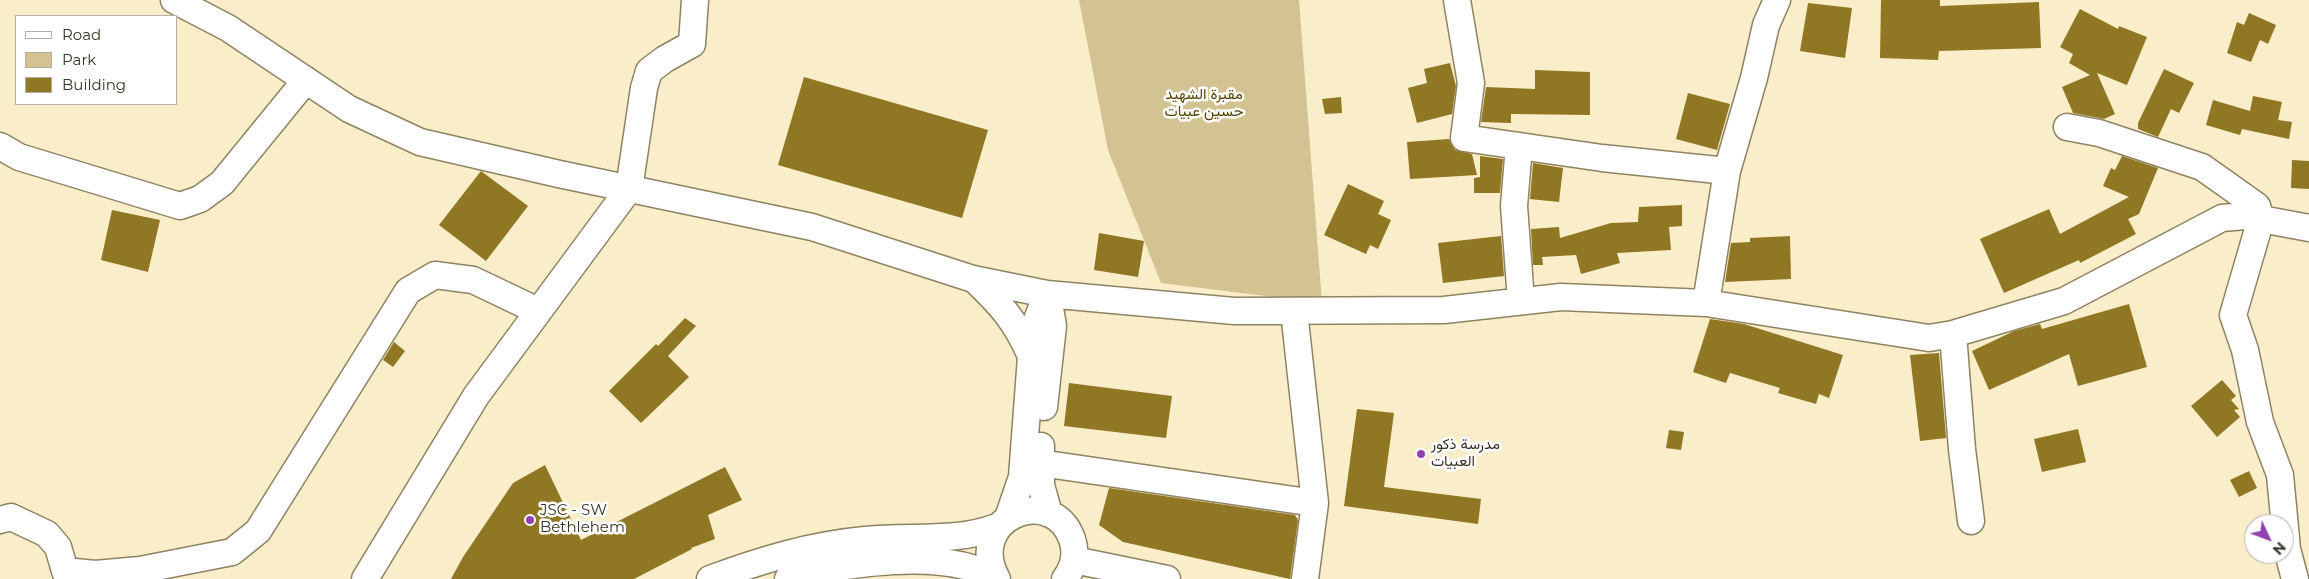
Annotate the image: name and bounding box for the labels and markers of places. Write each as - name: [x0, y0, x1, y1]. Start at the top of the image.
- place label: مدرسة ذكور العبيات: [1431, 436, 1500, 471]
- marker: مدرسة ذكور العبيات: [1415, 448, 1427, 460]
- place label: JSC - SW Bethlehem: [540, 502, 625, 537]
- marker: JSC - SW Bethlehem: [524, 514, 536, 526]

